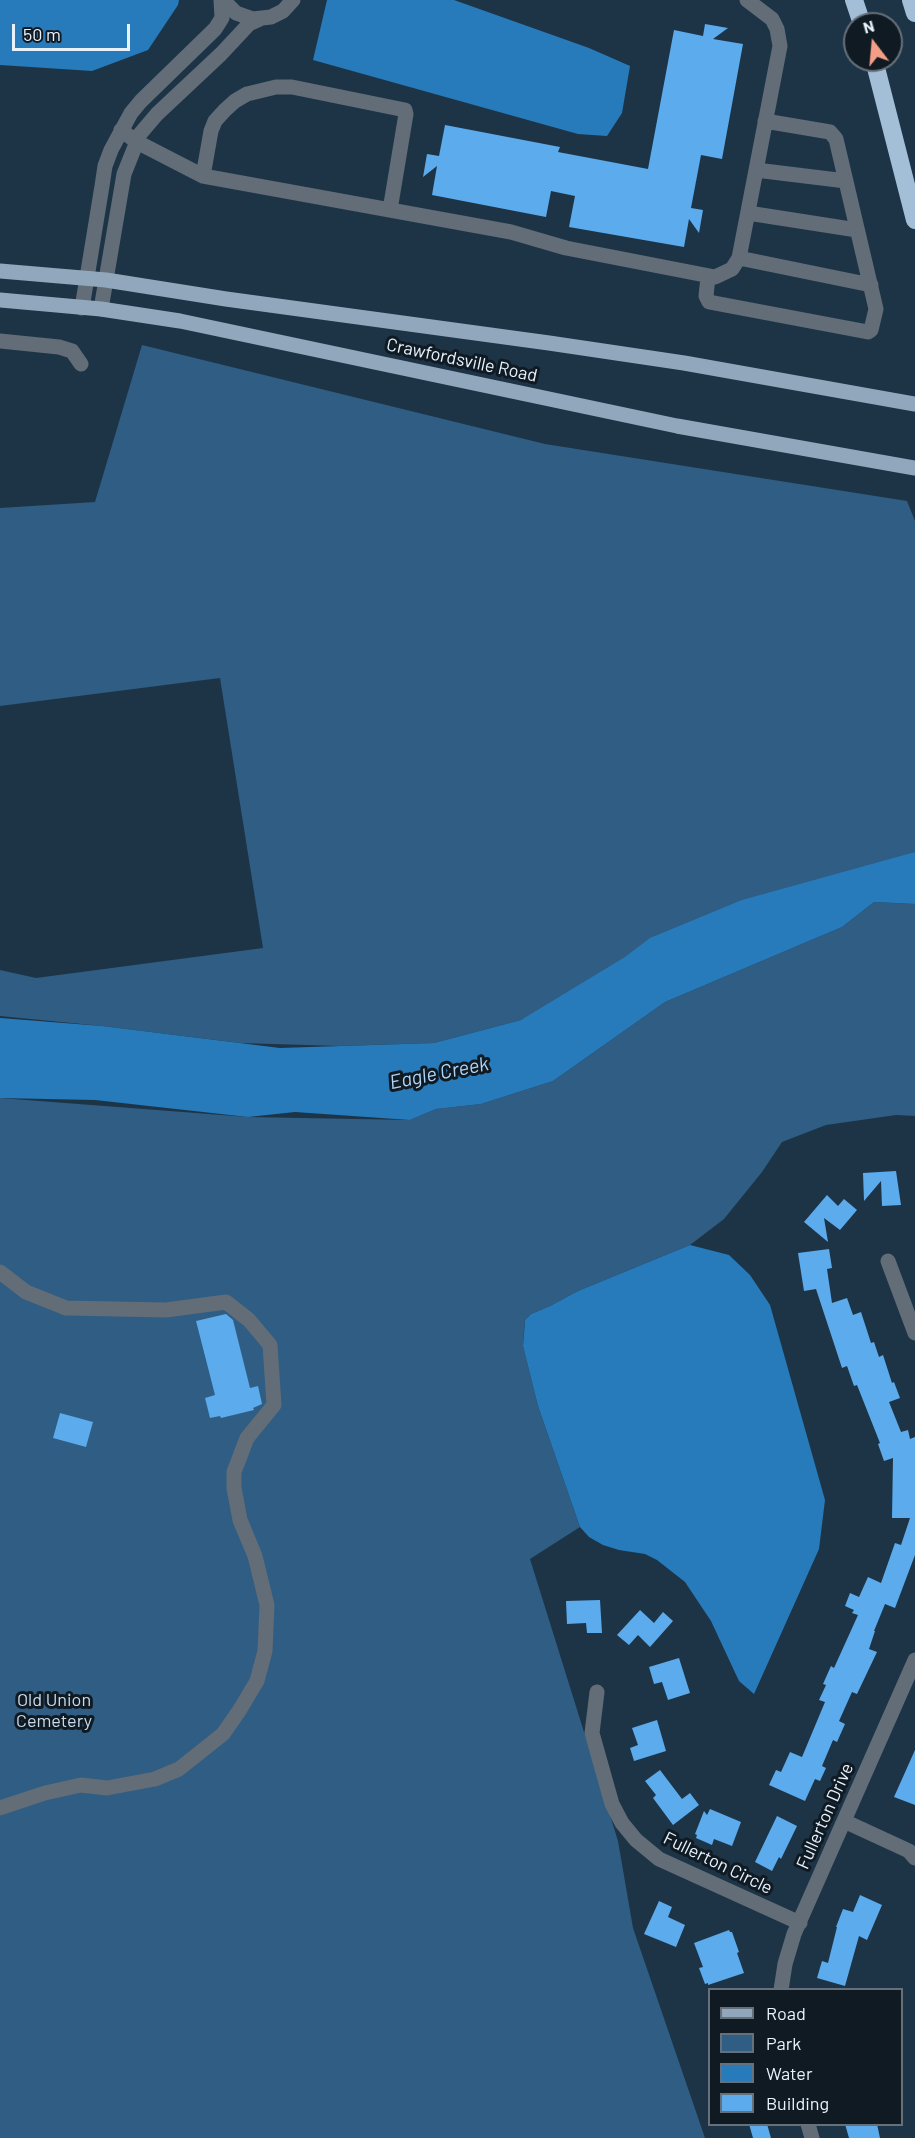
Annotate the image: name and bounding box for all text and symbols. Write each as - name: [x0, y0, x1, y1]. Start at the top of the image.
- scale bar: [15, 12, 134, 50]
- north arrow: [843, 12, 903, 72]
- text: N: [861, 16, 876, 37]
- text: 50 m: [23, 23, 61, 45]
- street label: Crawfordsville Road: [385, 333, 539, 387]
- water label: Eagle Creek: [387, 1052, 491, 1094]
- park label: Old Union Cemetery: [16, 1689, 92, 1732]
- street label: Fullerton Drive: [792, 1760, 858, 1872]
- street label: Fullerton Circle: [660, 1827, 776, 1899]
- legend: [708, 1988, 903, 2126]
- text: Road: [766, 2002, 806, 2024]
- text: Park: [766, 2032, 801, 2054]
- text: Water: [766, 2062, 813, 2084]
- text: Building: [766, 2092, 829, 2114]

